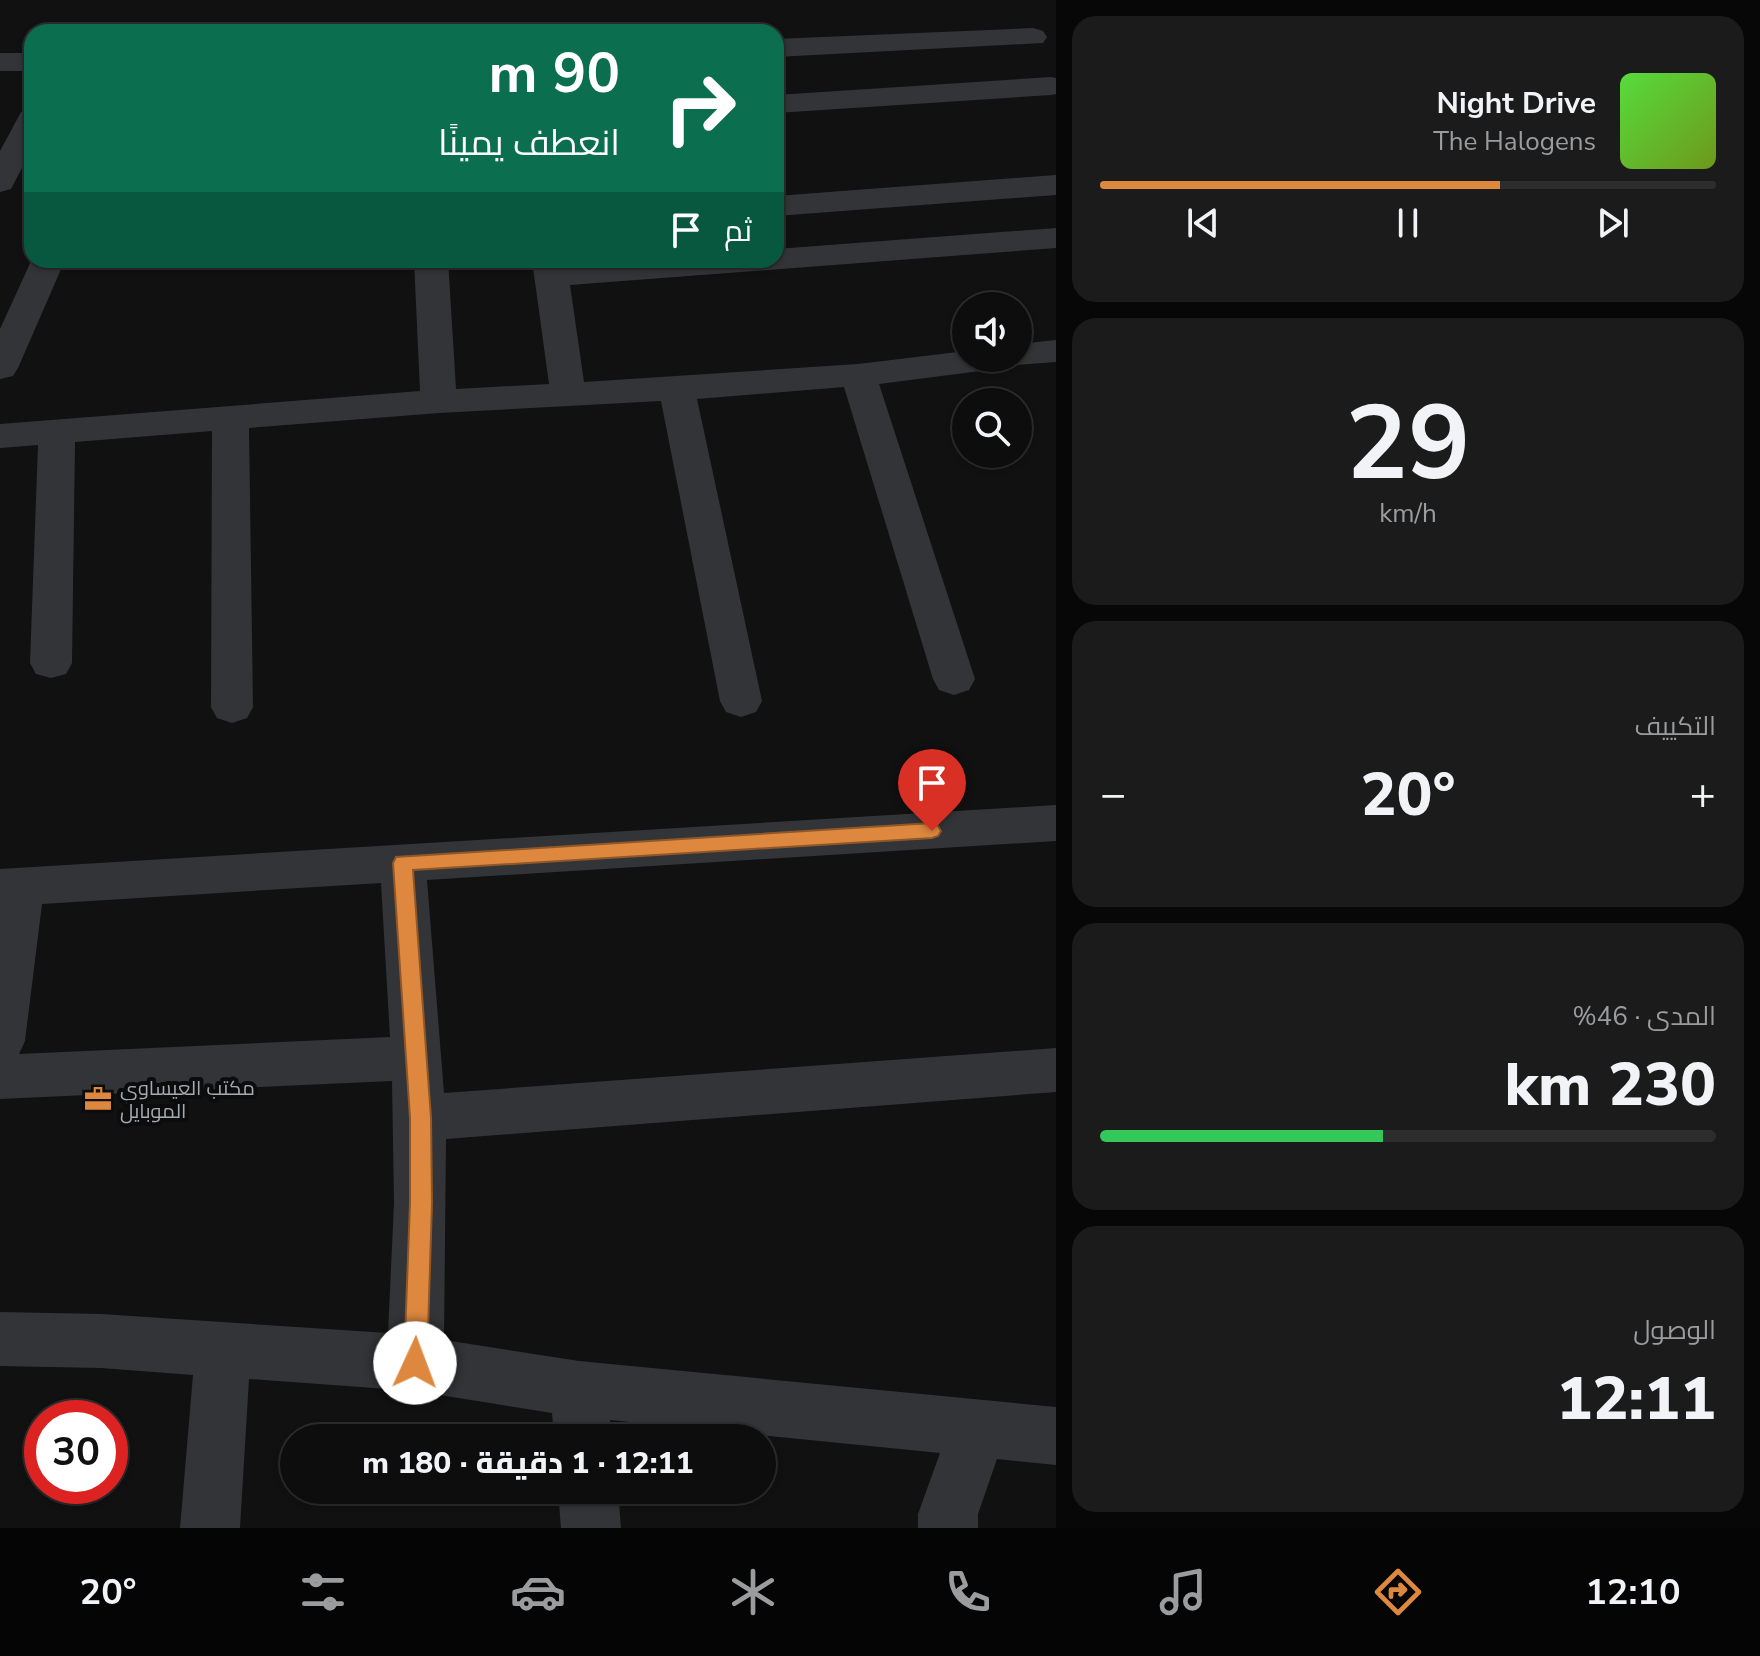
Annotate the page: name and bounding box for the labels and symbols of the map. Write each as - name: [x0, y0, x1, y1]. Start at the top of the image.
- pin: [898, 749, 966, 831]
- place label: مكتب العيساوي الموبايل: [120, 1075, 255, 1125]
- office icon: مكتب العيساوي الموبايل: [83, 1084, 113, 1114]
- position arrow: [373, 1321, 457, 1405]
- speed limit sign: 30: [24, 1400, 128, 1504]

